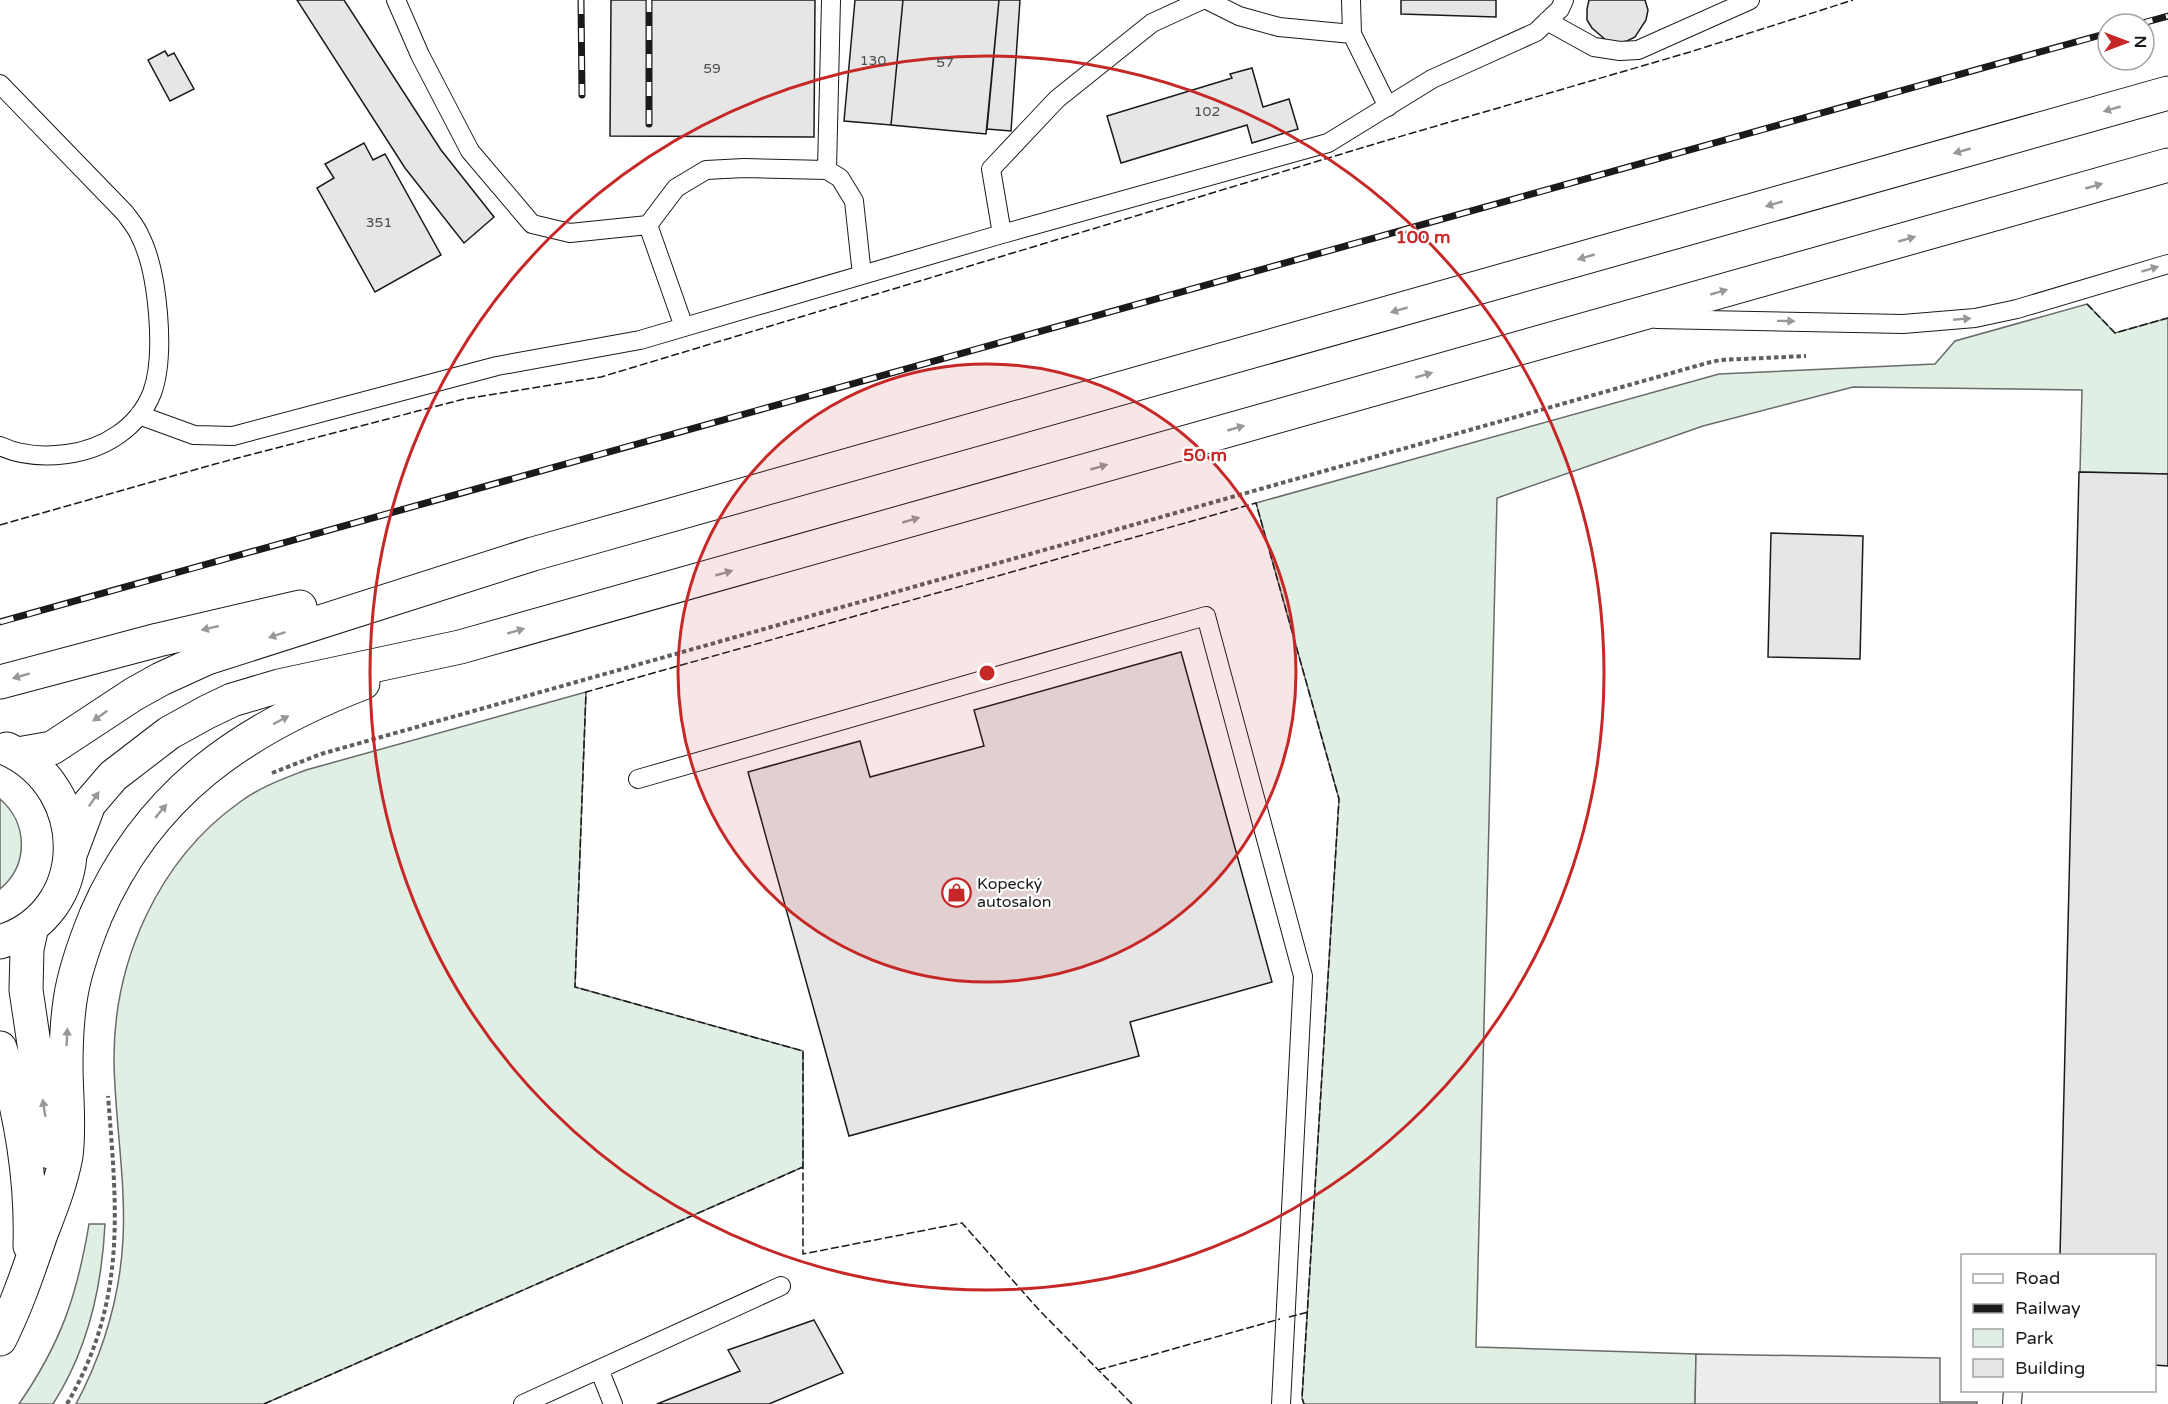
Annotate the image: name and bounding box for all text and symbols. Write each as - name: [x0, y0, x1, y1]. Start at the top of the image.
- north arrow: [2096, 12, 2156, 72]
- text: N: [2130, 36, 2150, 48]
- house number: 130: [860, 52, 886, 69]
- house number: 57: [936, 54, 954, 71]
- house number: 59: [703, 60, 721, 77]
- house number: 102: [1194, 103, 1220, 120]
- one-way arrow: [2103, 104, 2121, 114]
- one-way arrow: [1952, 147, 1970, 156]
- one-way arrow: [2086, 181, 2104, 190]
- one-way arrow: [1765, 200, 1783, 209]
- house number: 351: [366, 214, 392, 231]
- text: 100 m: [1395, 226, 1451, 248]
- one-way arrow: [1898, 234, 1916, 243]
- one-way arrow: [1577, 253, 1595, 262]
- one-way arrow: [2141, 264, 2159, 273]
- one-way arrow: [1710, 287, 1728, 296]
- one-way arrow: [1389, 306, 1407, 315]
- one-way arrow: [1952, 314, 1971, 324]
- one-way arrow: [1776, 316, 1795, 326]
- one-way arrow: [1415, 370, 1433, 379]
- one-way arrow: [1227, 423, 1245, 432]
- text: 50 m: [1183, 444, 1227, 466]
- one-way arrow: [1090, 461, 1108, 471]
- one-way arrow: [902, 515, 920, 524]
- one-way arrow: [715, 568, 733, 577]
- one-way arrow: [200, 624, 219, 633]
- one-way arrow: [507, 626, 525, 636]
- one-way arrow: [268, 631, 286, 640]
- centre of rings: [977, 663, 997, 683]
- one-way arrow: [12, 672, 30, 681]
- one-way arrow: [93, 710, 109, 722]
- one-way arrow: [273, 715, 290, 725]
- one-way arrow: [88, 791, 99, 807]
- one-way arrow: [154, 804, 167, 819]
- place label: Kopecký autosalon: [977, 874, 1052, 912]
- shop icon: Kopecký autosalon: [940, 877, 972, 909]
- one-way arrow: [62, 1027, 71, 1046]
- one-way arrow: [40, 1098, 49, 1117]
- legend: [1961, 1254, 2156, 1392]
- text: Road: [2015, 1267, 2060, 1289]
- text: Railway: [2015, 1297, 2081, 1319]
- text: Park: [2015, 1327, 2054, 1349]
- text: Building: [2015, 1357, 2085, 1379]

